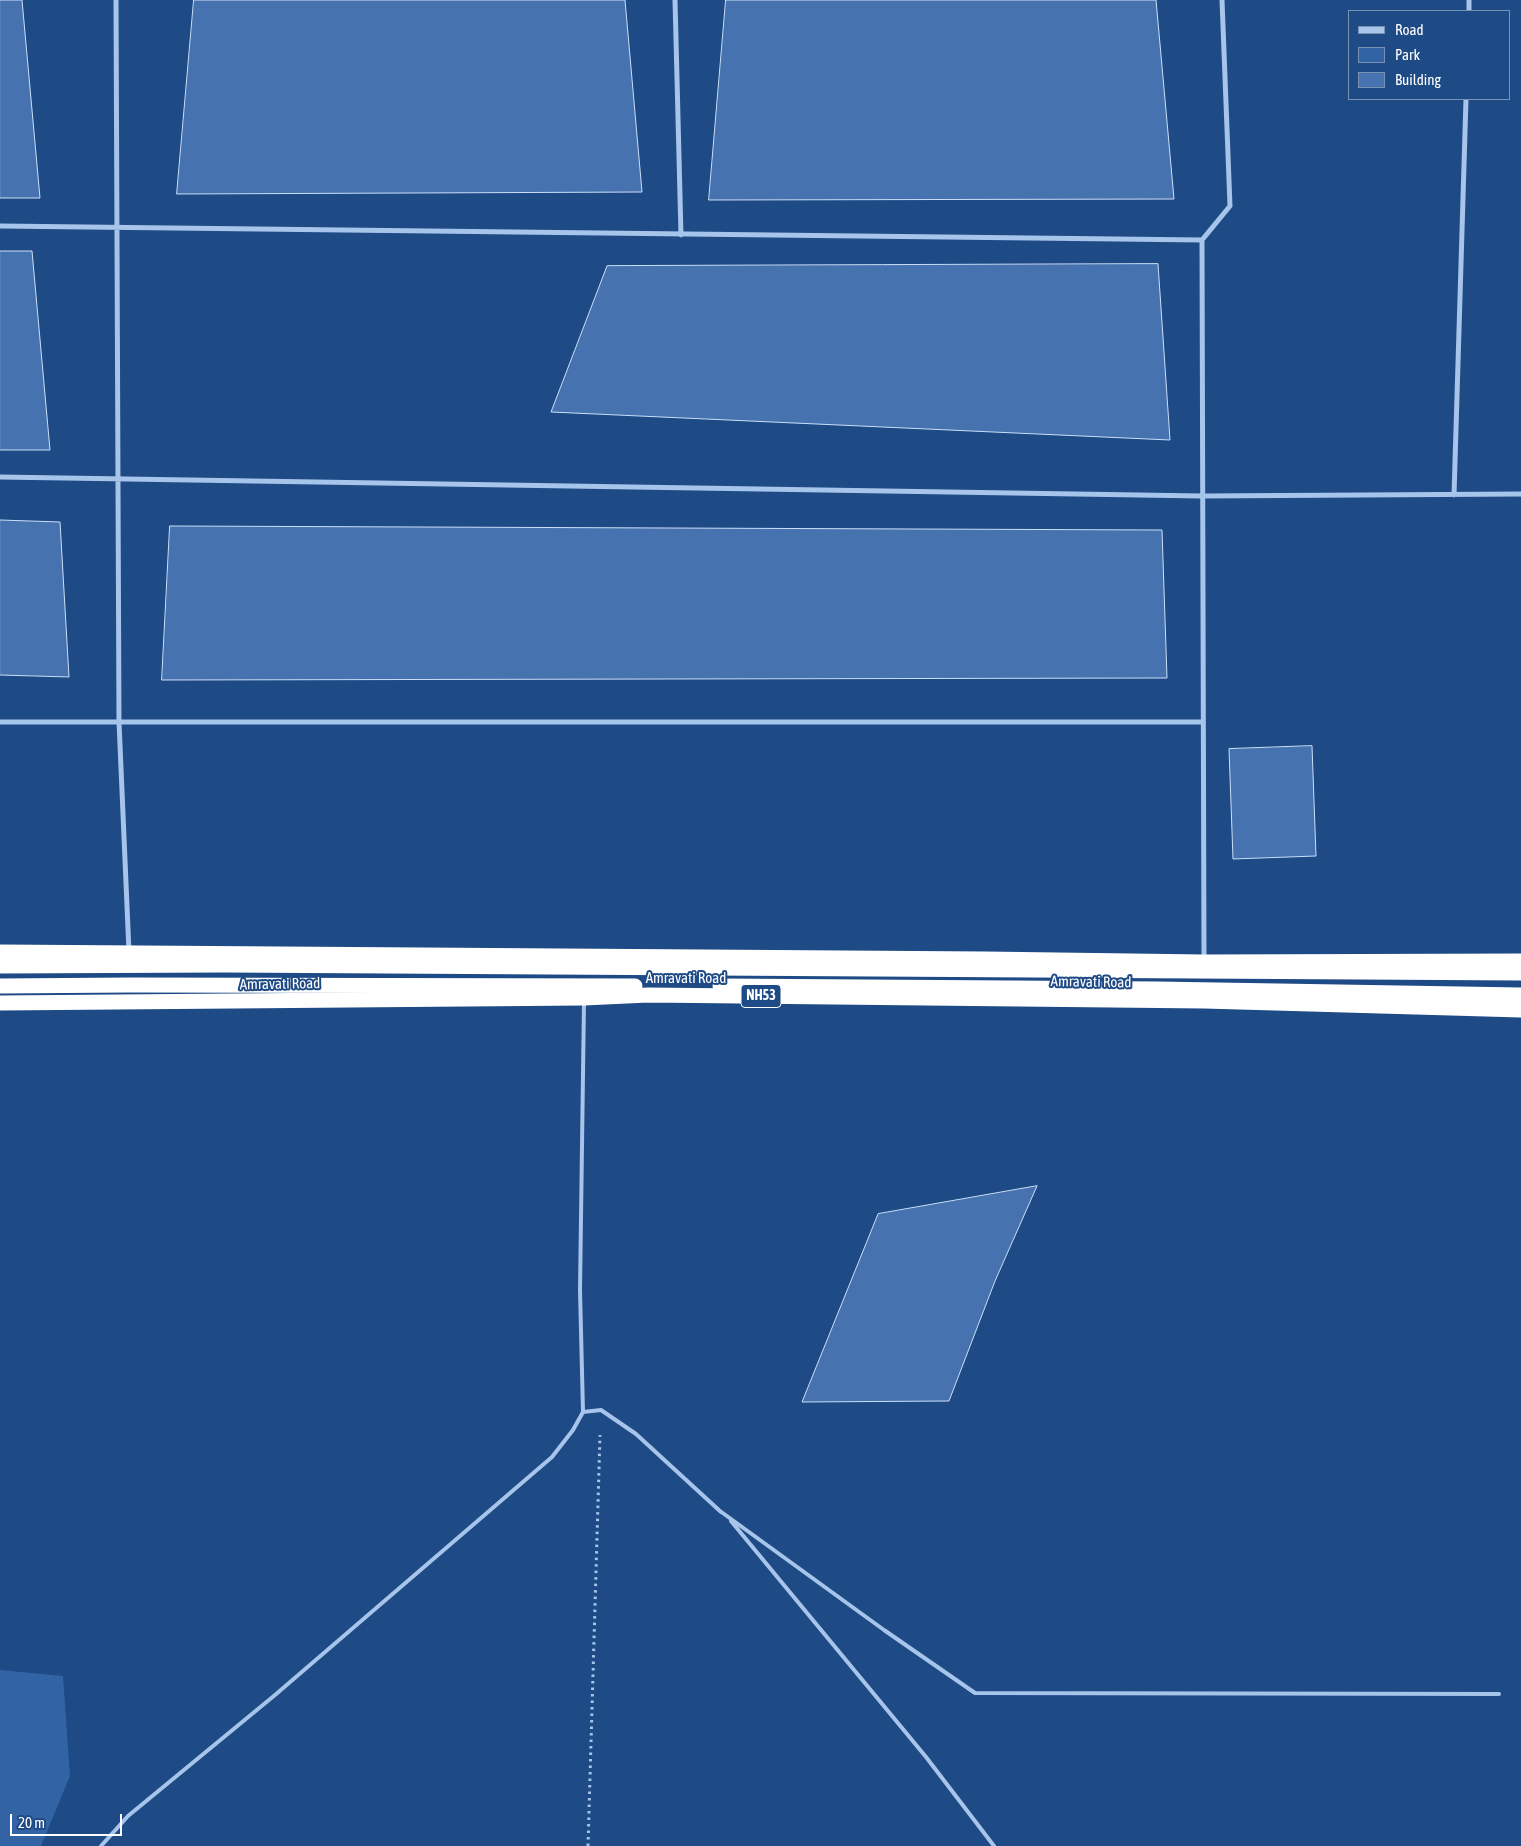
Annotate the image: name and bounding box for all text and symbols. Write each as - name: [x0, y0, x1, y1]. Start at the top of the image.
- legend: [1348, 10, 1511, 100]
- text: Road: [1395, 21, 1424, 38]
- text: Park: [1395, 46, 1420, 63]
- text: Building: [1395, 71, 1441, 88]
- street label: Amravati Road: [646, 969, 726, 987]
- street label: Amravati Road: [1050, 972, 1132, 992]
- street label: Amravati Road: [239, 974, 321, 994]
- road number: NH53: [741, 984, 781, 1008]
- scale bar: [12, 1804, 125, 1836]
- text: 20 m: [18, 1814, 45, 1831]

